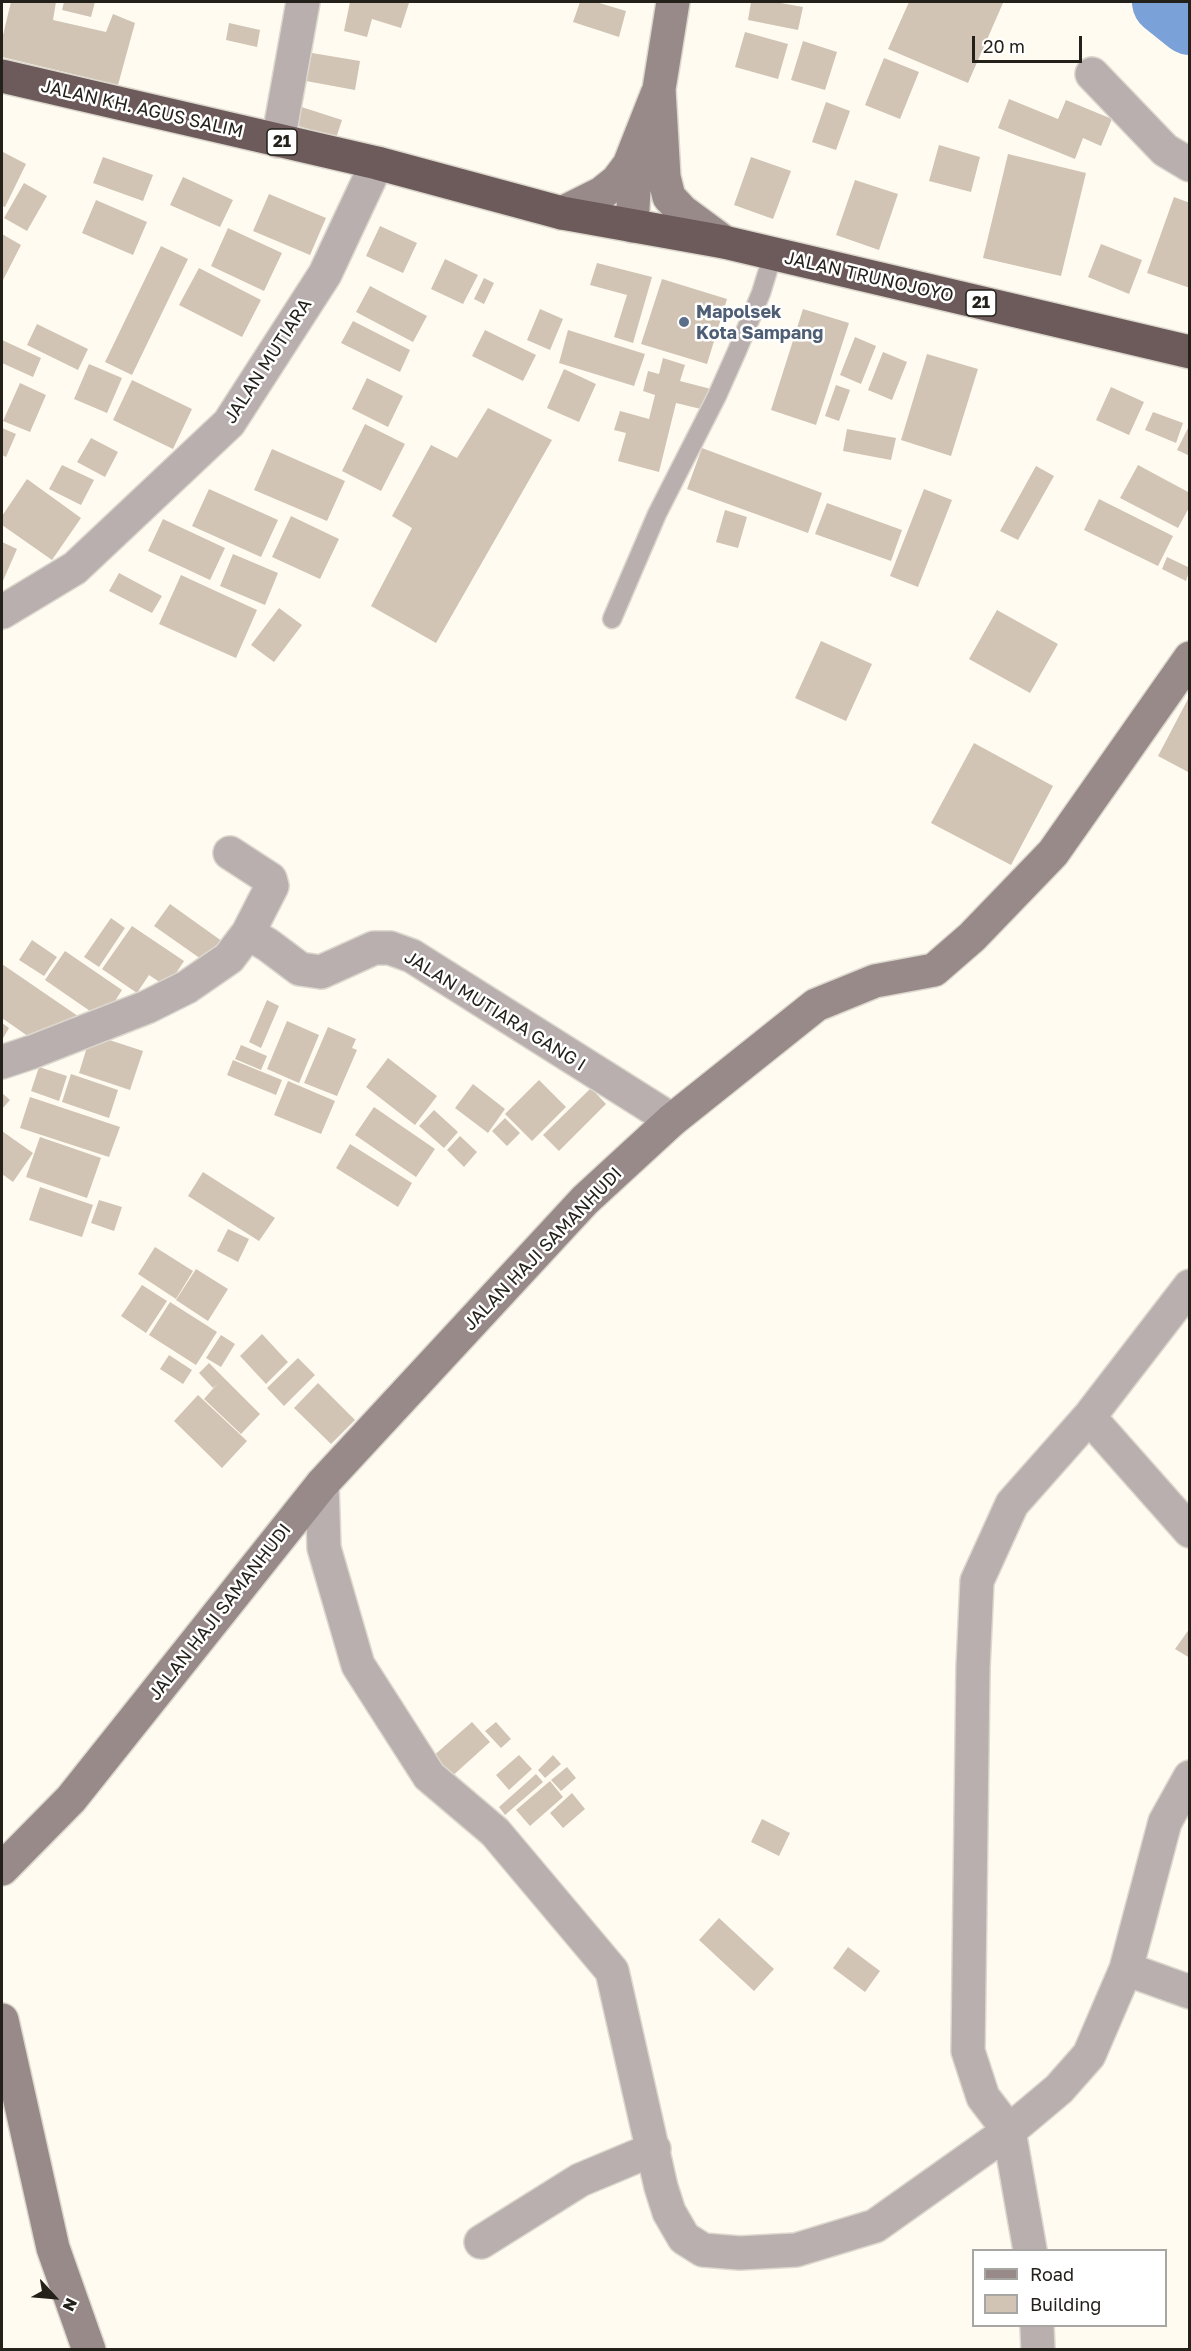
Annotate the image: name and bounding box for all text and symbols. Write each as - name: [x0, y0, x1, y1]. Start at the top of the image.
- scale bar: [975, 24, 1084, 62]
- text: 20 m: [983, 35, 1025, 57]
- street label: JALAN KH. AGUS SALIM: [39, 75, 245, 143]
- road number: 21: [267, 129, 297, 155]
- street label: JALAN TRUNOJOYO: [782, 247, 956, 307]
- road number: 21: [966, 290, 996, 316]
- street label: JALAN MUTIARA: [220, 295, 316, 427]
- place label: Mapolsek Kota Sampang: [696, 301, 823, 344]
- marker: Mapolsek Kota Sampang: [677, 315, 691, 329]
- street label: JALAN MUTIARA GANG I: [400, 946, 590, 1076]
- street label: JALAN HAJI SAMANHUDI: [459, 1163, 627, 1335]
- street label: JALAN HAJI SAMANHUDI: [144, 1519, 296, 1705]
- legend: [972, 2249, 1167, 2327]
- text: Road: [1030, 2263, 1074, 2285]
- north arrow: [24, 2267, 84, 2327]
- text: Building: [1030, 2293, 1101, 2315]
- text: N: [59, 2295, 82, 2315]

